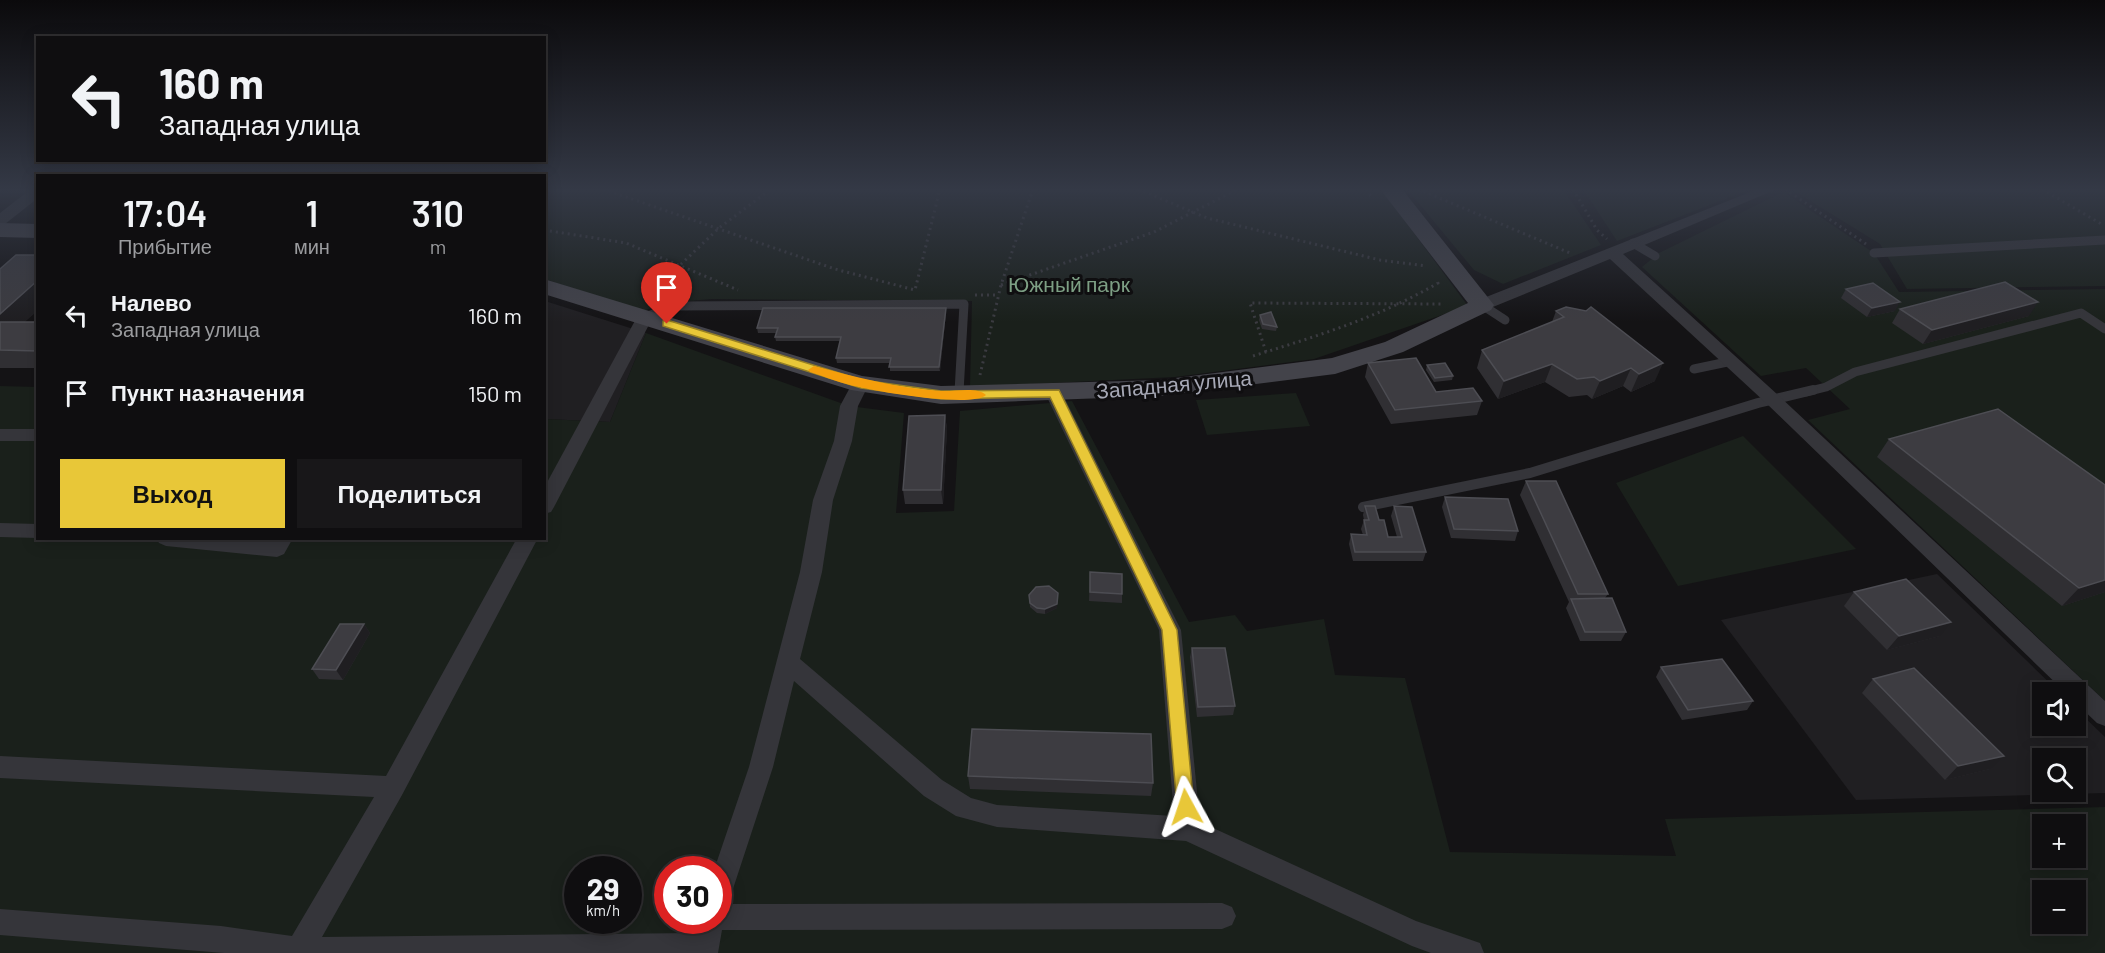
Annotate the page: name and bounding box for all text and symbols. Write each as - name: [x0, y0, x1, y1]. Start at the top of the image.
- text: 160 m: [159, 57, 264, 107]
- icon: left: [60, 60, 138, 138]
- text: Западная улица: [159, 108, 360, 140]
- text: 17:04: [123, 191, 207, 234]
- text: 1: [306, 191, 318, 234]
- text: 310: [412, 191, 464, 234]
- text: Прибытие: [118, 234, 212, 258]
- text: мин: [294, 234, 330, 258]
- text: m: [430, 234, 446, 258]
- pin: [641, 262, 692, 324]
- icon: arrive: [650, 271, 683, 304]
- park label: Южный парк: [1008, 271, 1131, 296]
- text: Налево: [111, 289, 192, 315]
- icon: left: [60, 299, 93, 332]
- text: 160 m: [468, 302, 522, 328]
- text: Западная улица: [111, 317, 260, 341]
- street label: Западная улица: [1095, 364, 1253, 403]
- icon: arrive: [60, 377, 93, 410]
- text: Пункт назначения: [111, 379, 305, 405]
- text: 150 m: [468, 380, 522, 406]
- button: Выход: [60, 459, 285, 528]
- button: Поделиться: [297, 459, 522, 528]
- map controls: [2032, 682, 2086, 934]
- button: sound: [2032, 682, 2086, 736]
- button: search: [2032, 748, 2086, 802]
- position arrow: [1154, 775, 1218, 839]
- button: +: [2032, 814, 2086, 868]
- speed limit sign: 30: [654, 856, 732, 934]
- text: 29: [587, 870, 619, 906]
- button: −: [2032, 880, 2086, 934]
- text: km/h: [586, 901, 620, 919]

